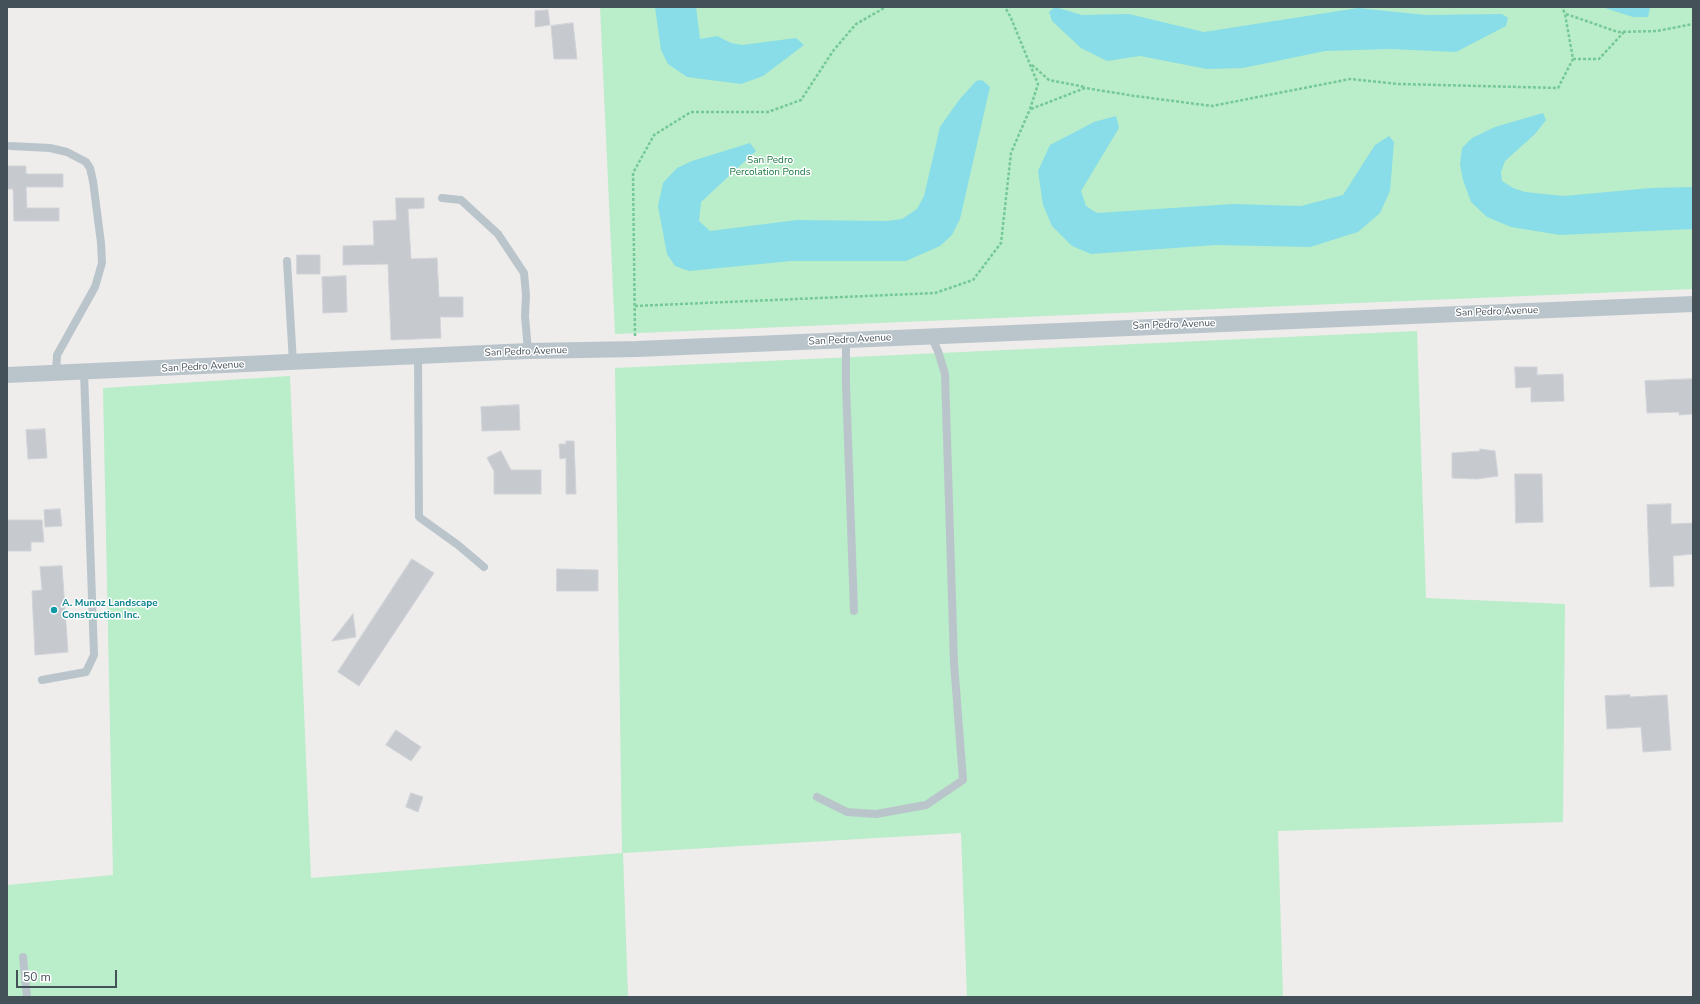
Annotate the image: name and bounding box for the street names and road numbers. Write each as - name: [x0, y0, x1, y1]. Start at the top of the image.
- street label: San Pedro Avenue: [1455, 305, 1539, 319]
- street label: San Pedro Avenue: [1132, 318, 1216, 332]
- street label: San Pedro Avenue: [808, 332, 892, 348]
- street label: San Pedro Avenue: [484, 345, 568, 359]
- street label: San Pedro Avenue: [161, 359, 245, 375]

